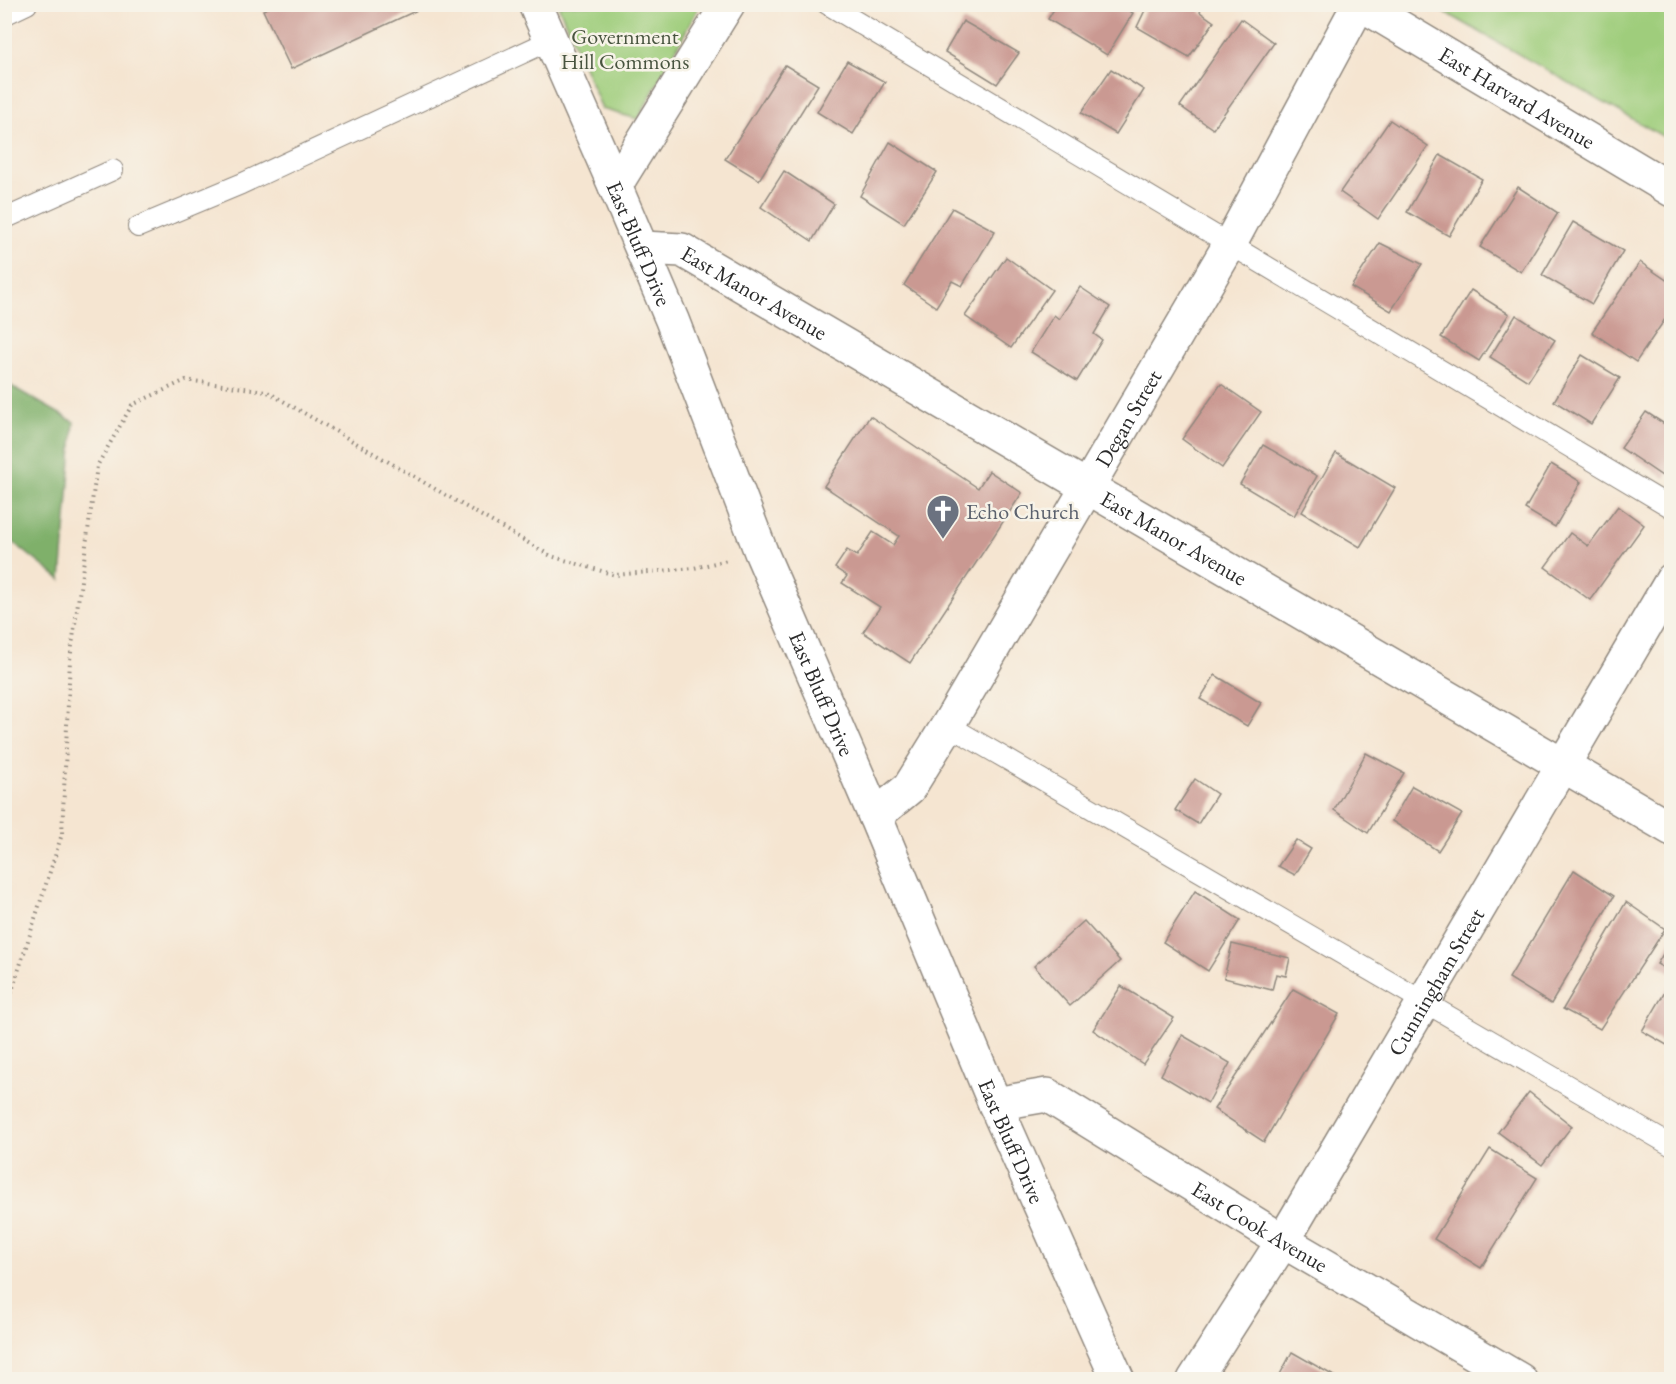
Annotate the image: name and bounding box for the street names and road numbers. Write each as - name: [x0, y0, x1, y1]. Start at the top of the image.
- street label: East Harvard Avenue: [1434, 39, 1601, 156]
- street label: East Bluff Drive: [600, 176, 679, 310]
- street label: East Manor Avenue: [676, 238, 833, 347]
- street label: Degan Street: [1088, 364, 1168, 472]
- street label: East Manor Avenue: [1096, 484, 1253, 592]
- street label: East Bluff Drive: [782, 627, 862, 761]
- street label: Cunningham Street: [1381, 902, 1491, 1061]
- street label: East Bluff Drive: [972, 1074, 1052, 1208]
- street label: East Cook Avenue: [1187, 1174, 1334, 1279]

